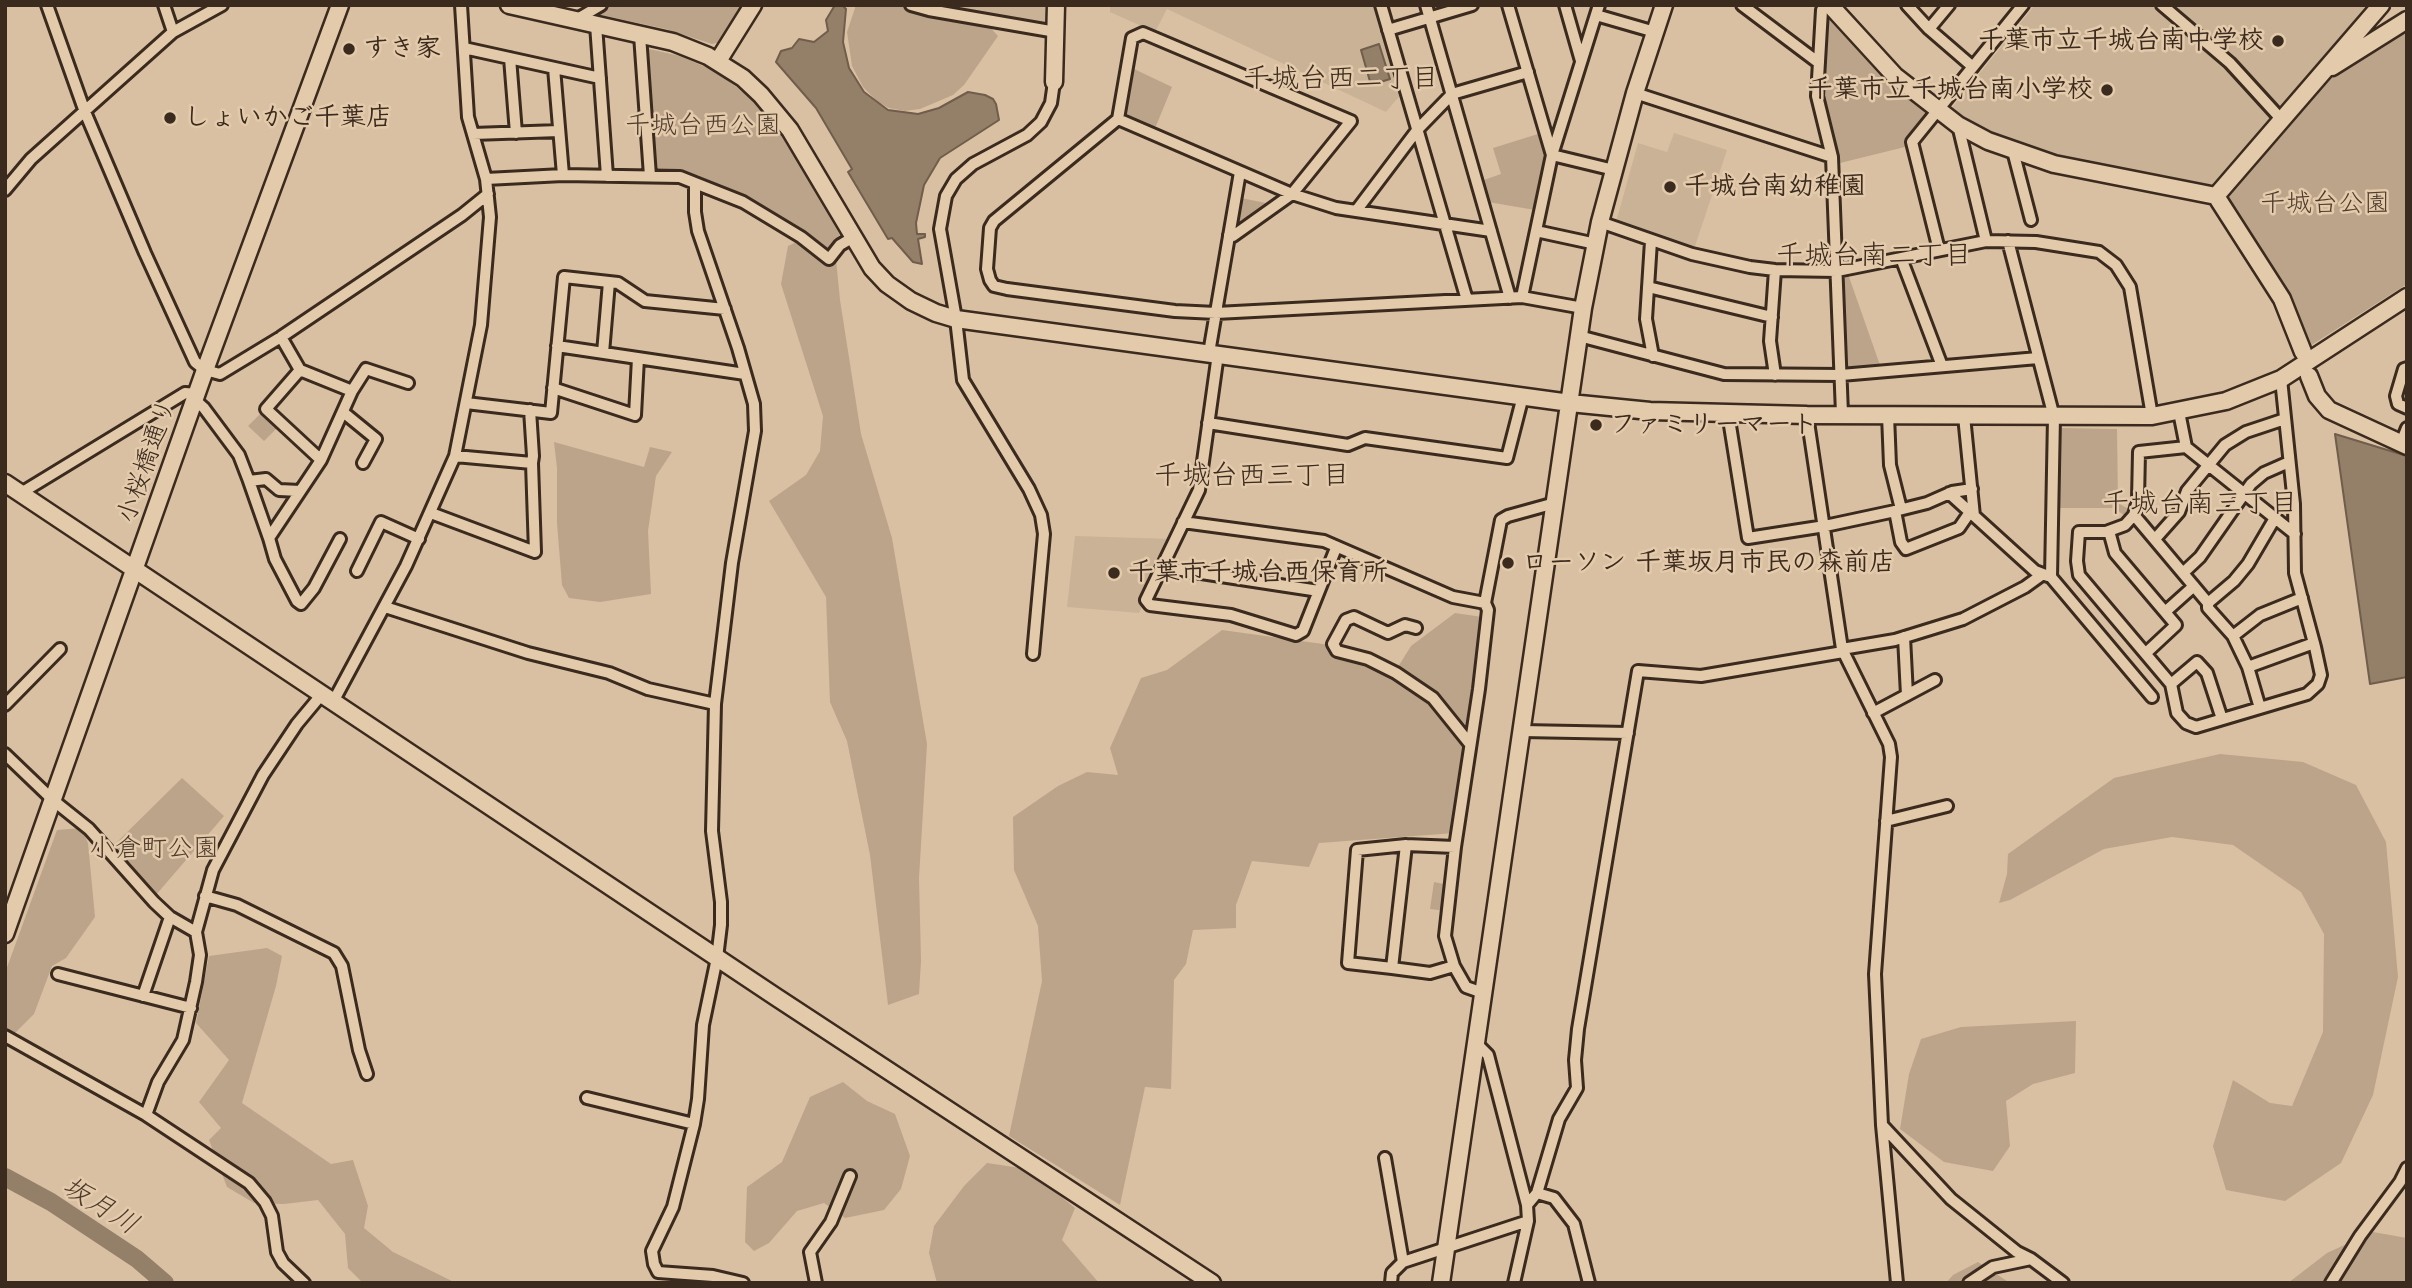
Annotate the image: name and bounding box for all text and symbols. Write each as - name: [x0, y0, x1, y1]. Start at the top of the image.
- place label: 千葉市立千城台南中学校: [1978, 25, 2264, 57]
- place label: すき家: [363, 33, 441, 65]
- marker: 千葉市立千城台南中学校: [2270, 33, 2286, 49]
- marker: すき家: [341, 41, 357, 57]
- district label: 千城台西二丁目: [1243, 62, 1439, 96]
- place label: 千葉市立千城台南小学校: [1807, 74, 2093, 106]
- marker: 千葉市立千城台南小学校: [2099, 82, 2115, 98]
- place label: しょいかご千葉店: [184, 102, 392, 134]
- marker: しょいかご千葉店: [162, 110, 178, 126]
- park label: 千城台西公園: [625, 110, 781, 142]
- place label: 千城台南幼稚園: [1684, 171, 1866, 203]
- marker: 千城台南幼稚園: [1662, 179, 1678, 195]
- park label: 千城台公園: [2260, 188, 2390, 220]
- district label: 千城台南二丁目: [1776, 239, 1972, 273]
- street label: 小桜橋通り: [111, 394, 183, 528]
- place label: ファミリーマート: [1610, 409, 1818, 441]
- marker: ファミリーマート: [1588, 417, 1604, 433]
- district label: 千城台西三丁目: [1154, 459, 1350, 493]
- district label: 千城台南三丁目: [2102, 487, 2298, 521]
- place label: ローソン 千葉坂月市民の森前店: [1522, 547, 1895, 579]
- marker: ローソン 千葉坂月市民の森前店: [1500, 555, 1516, 571]
- place label: 千葉市千城台西保育所: [1128, 557, 1388, 589]
- marker: 千葉市千城台西保育所: [1106, 565, 1122, 581]
- park label: 小倉町公園: [89, 833, 219, 865]
- water label: 坂月川: [55, 1169, 145, 1243]

